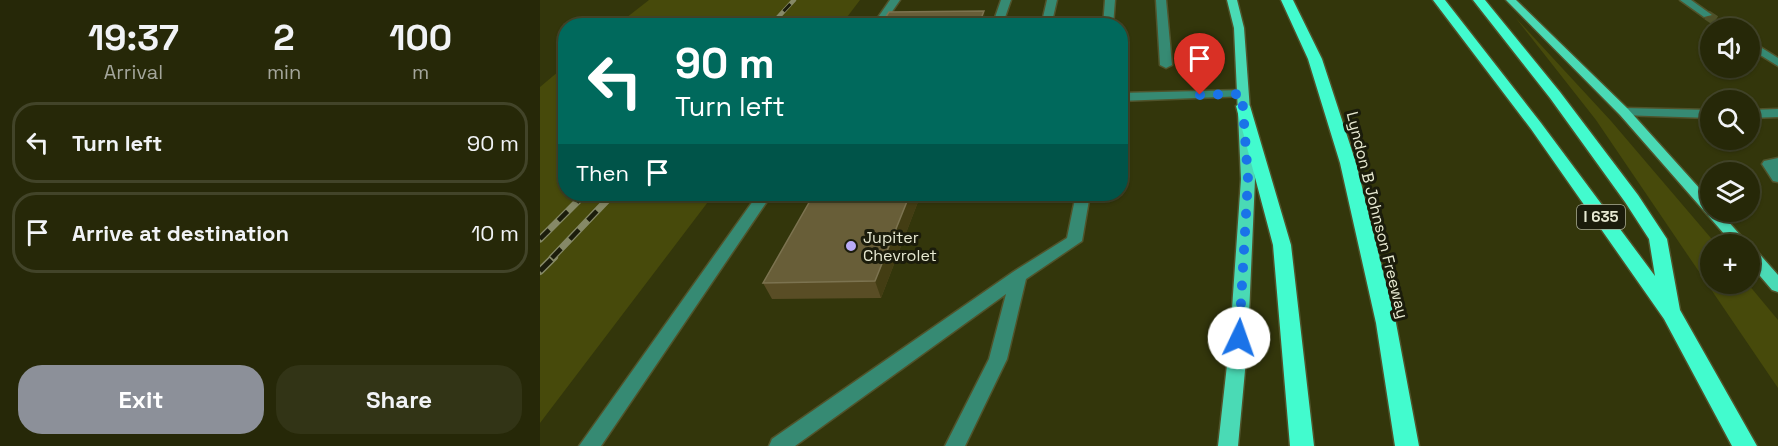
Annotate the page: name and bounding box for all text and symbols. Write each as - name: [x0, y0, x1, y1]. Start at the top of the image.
- text: 19:37: [88, 15, 179, 61]
- text: 2: [273, 15, 295, 61]
- text: 100: [389, 15, 452, 61]
- map controls: [1700, 18, 1760, 294]
- button: sound: [1700, 18, 1760, 78]
- pin: [1174, 33, 1225, 95]
- text: 90 m: [675, 37, 775, 90]
- icon: left: [576, 42, 654, 120]
- icon: arrive: [1183, 42, 1216, 75]
- text: Arrival: [104, 59, 163, 85]
- text: min: [267, 59, 301, 85]
- text: m: [412, 59, 429, 85]
- text: Turn left: [675, 89, 785, 124]
- button: search: [1700, 90, 1760, 150]
- street label: Lyndon B Johnson Freeway: [1342, 109, 1413, 321]
- icon: left: [21, 126, 54, 159]
- text: Turn left: [72, 129, 162, 157]
- text: 90 m: [467, 129, 519, 157]
- icon: arrive: [641, 156, 674, 189]
- text: Then: [576, 159, 629, 187]
- button: layers: [1700, 162, 1760, 222]
- road number: I 635: [1577, 205, 1625, 229]
- icon: arrive: [21, 216, 54, 249]
- text: Arrive at destination: [72, 219, 289, 247]
- text: 10 m: [471, 219, 519, 247]
- place label: Jupiter Chevrolet: [863, 227, 937, 266]
- button: +: [1700, 234, 1760, 294]
- marker: Jupiter Chevrolet: [844, 239, 858, 253]
- position arrow: [1207, 306, 1271, 370]
- button: Exit: [18, 365, 264, 434]
- button: Share: [276, 365, 522, 434]

